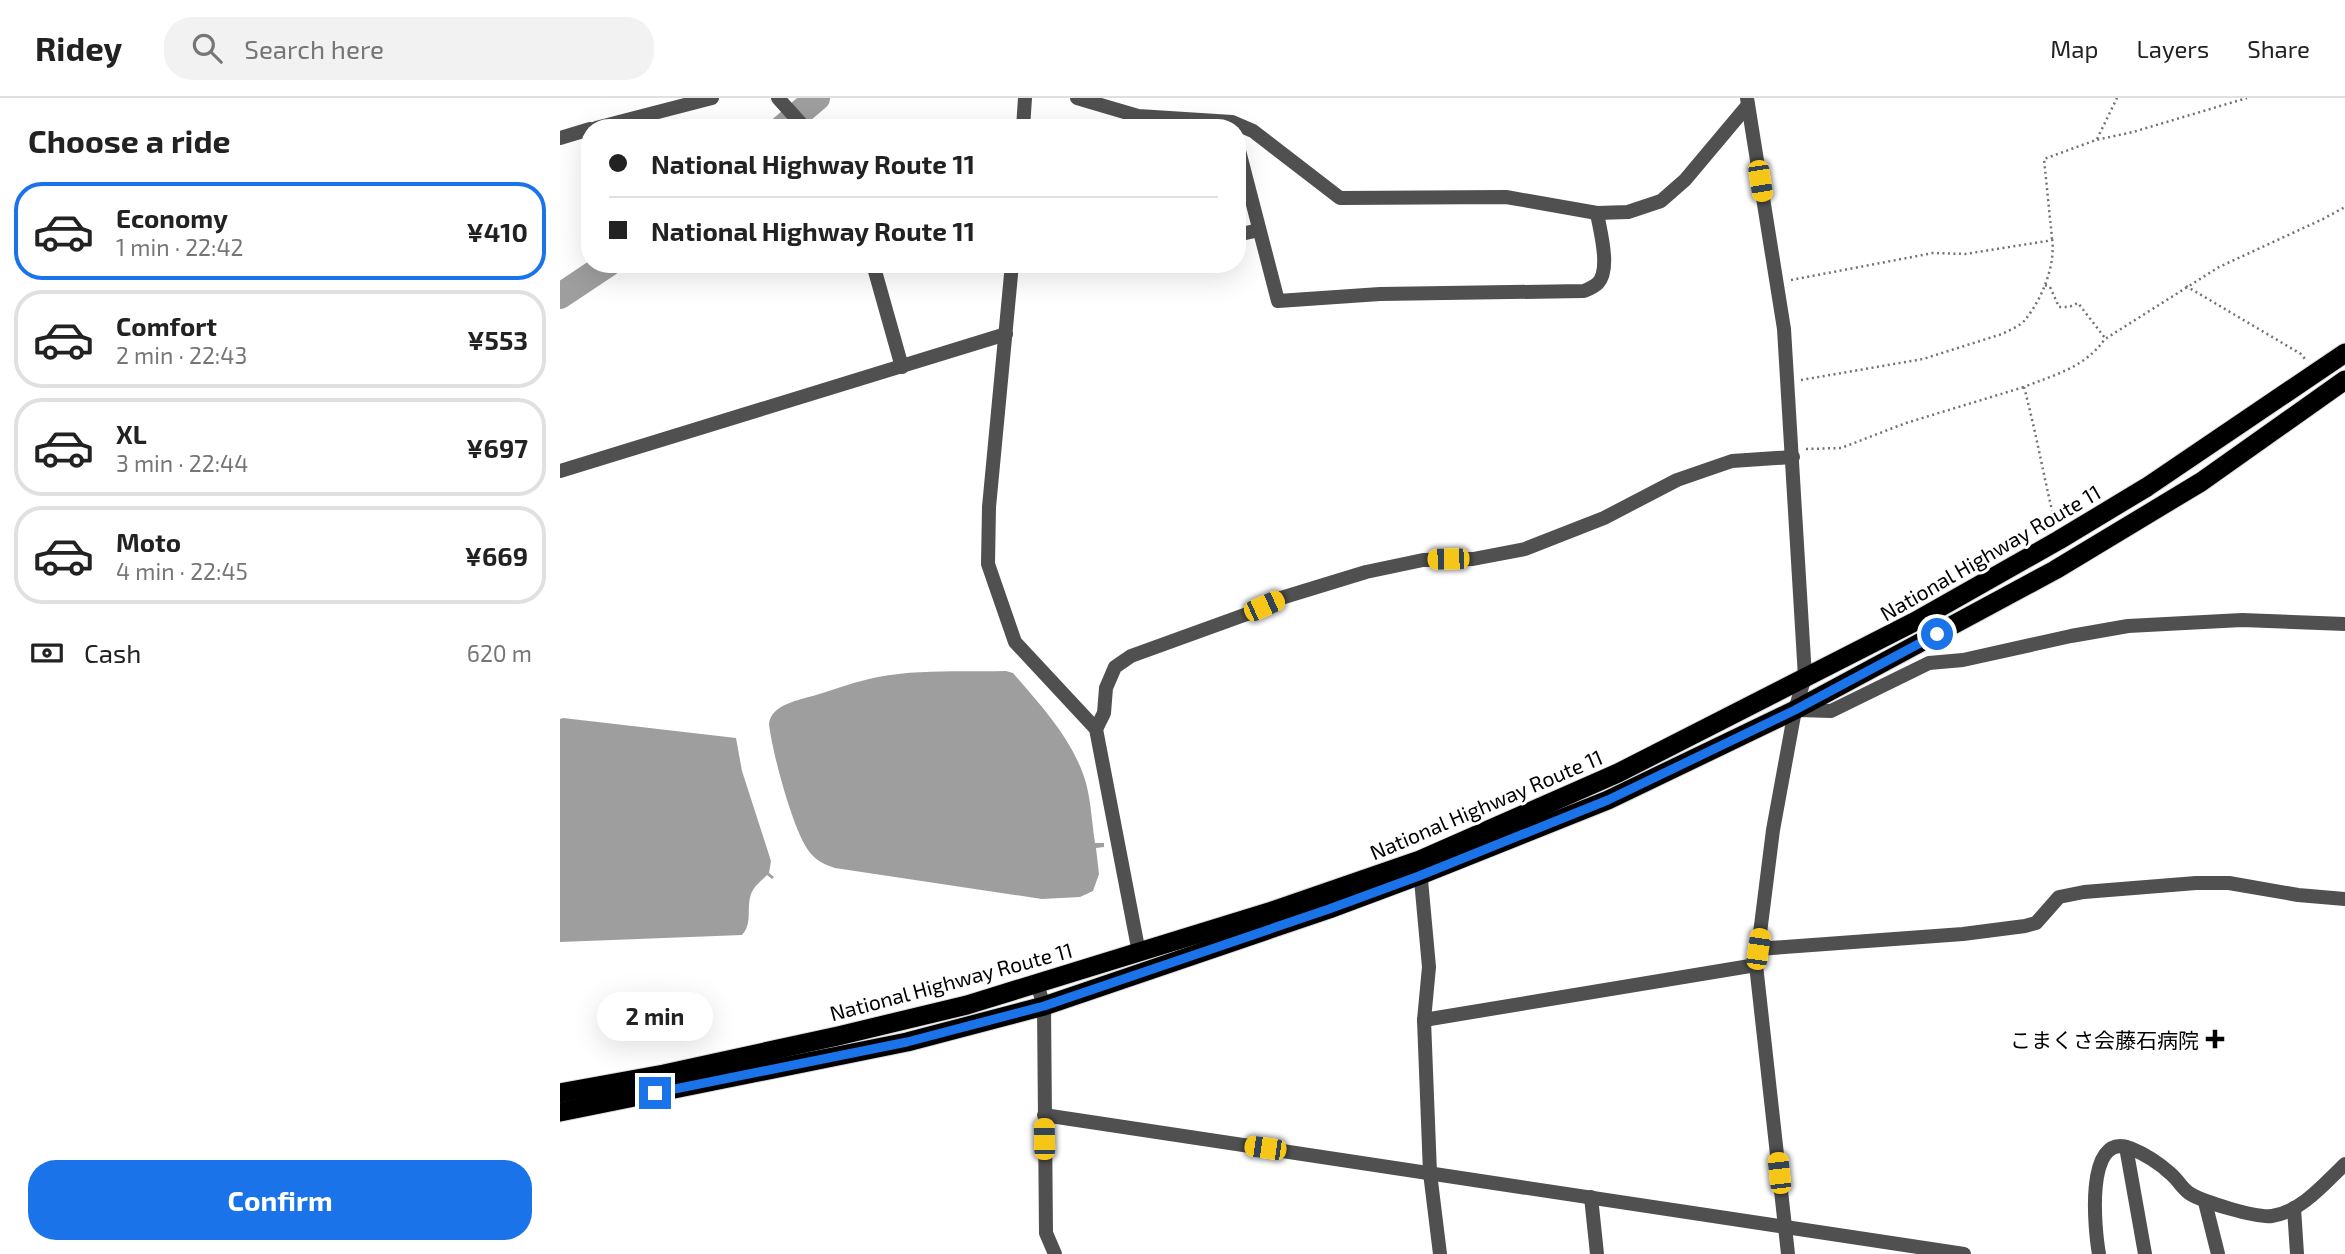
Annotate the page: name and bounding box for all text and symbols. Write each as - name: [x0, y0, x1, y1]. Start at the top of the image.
- search box: [164, 17, 654, 80]
- text: Ridey: [35, 28, 122, 68]
- icon: search: [188, 29, 226, 67]
- text: Search here: [244, 33, 384, 64]
- text: Map: [2050, 34, 2098, 63]
- text: Layers: [2136, 34, 2209, 63]
- text: Share: [2247, 34, 2310, 63]
- text: Choose a ride: [28, 121, 231, 159]
- text: National Highway Route 11: [651, 148, 975, 179]
- car: [1747, 159, 1774, 203]
- icon: car: [32, 200, 95, 263]
- text: Economy: [116, 202, 228, 233]
- text: National Highway Route 11: [651, 215, 975, 246]
- text: ¥410: [467, 216, 528, 247]
- text: 1 min · 22:42: [116, 233, 244, 261]
- icon: car: [32, 308, 95, 371]
- text: Comfort: [116, 310, 217, 341]
- text: ¥553: [467, 324, 528, 355]
- text: 2 min · 22:43: [116, 341, 247, 369]
- icon: car: [32, 416, 95, 479]
- text: XL: [116, 418, 147, 449]
- text: ¥697: [466, 432, 528, 463]
- text: 3 min · 22:44: [116, 449, 248, 477]
- street label: National Highway Route 11: [1875, 479, 2105, 625]
- icon: car: [32, 524, 95, 587]
- text: Moto: [116, 526, 181, 557]
- text: ¥669: [465, 540, 528, 571]
- car: [1427, 548, 1470, 570]
- text: 4 min · 22:45: [116, 557, 248, 585]
- car: [1241, 588, 1288, 624]
- route start: [1921, 618, 1953, 650]
- icon: cash: [28, 634, 66, 672]
- text: Cash: [84, 637, 141, 668]
- text: 620 m: [467, 639, 532, 667]
- street label: National Highway Route 11: [1366, 744, 1606, 864]
- car: [1745, 927, 1772, 971]
- street label: National Highway Route 11: [827, 937, 1075, 1025]
- callout: 2 min: [597, 992, 713, 1040]
- text: 2 min: [626, 1002, 684, 1030]
- place label: こまくさ会藤石病院: [2010, 1027, 2199, 1052]
- marker: こまくさ会藤石病院: [2205, 1029, 2225, 1049]
- route end: [639, 1077, 671, 1109]
- car: [1034, 1118, 1055, 1160]
- car: [1243, 1135, 1288, 1161]
- car: [1767, 1151, 1792, 1195]
- button: Confirm: [28, 1160, 532, 1240]

